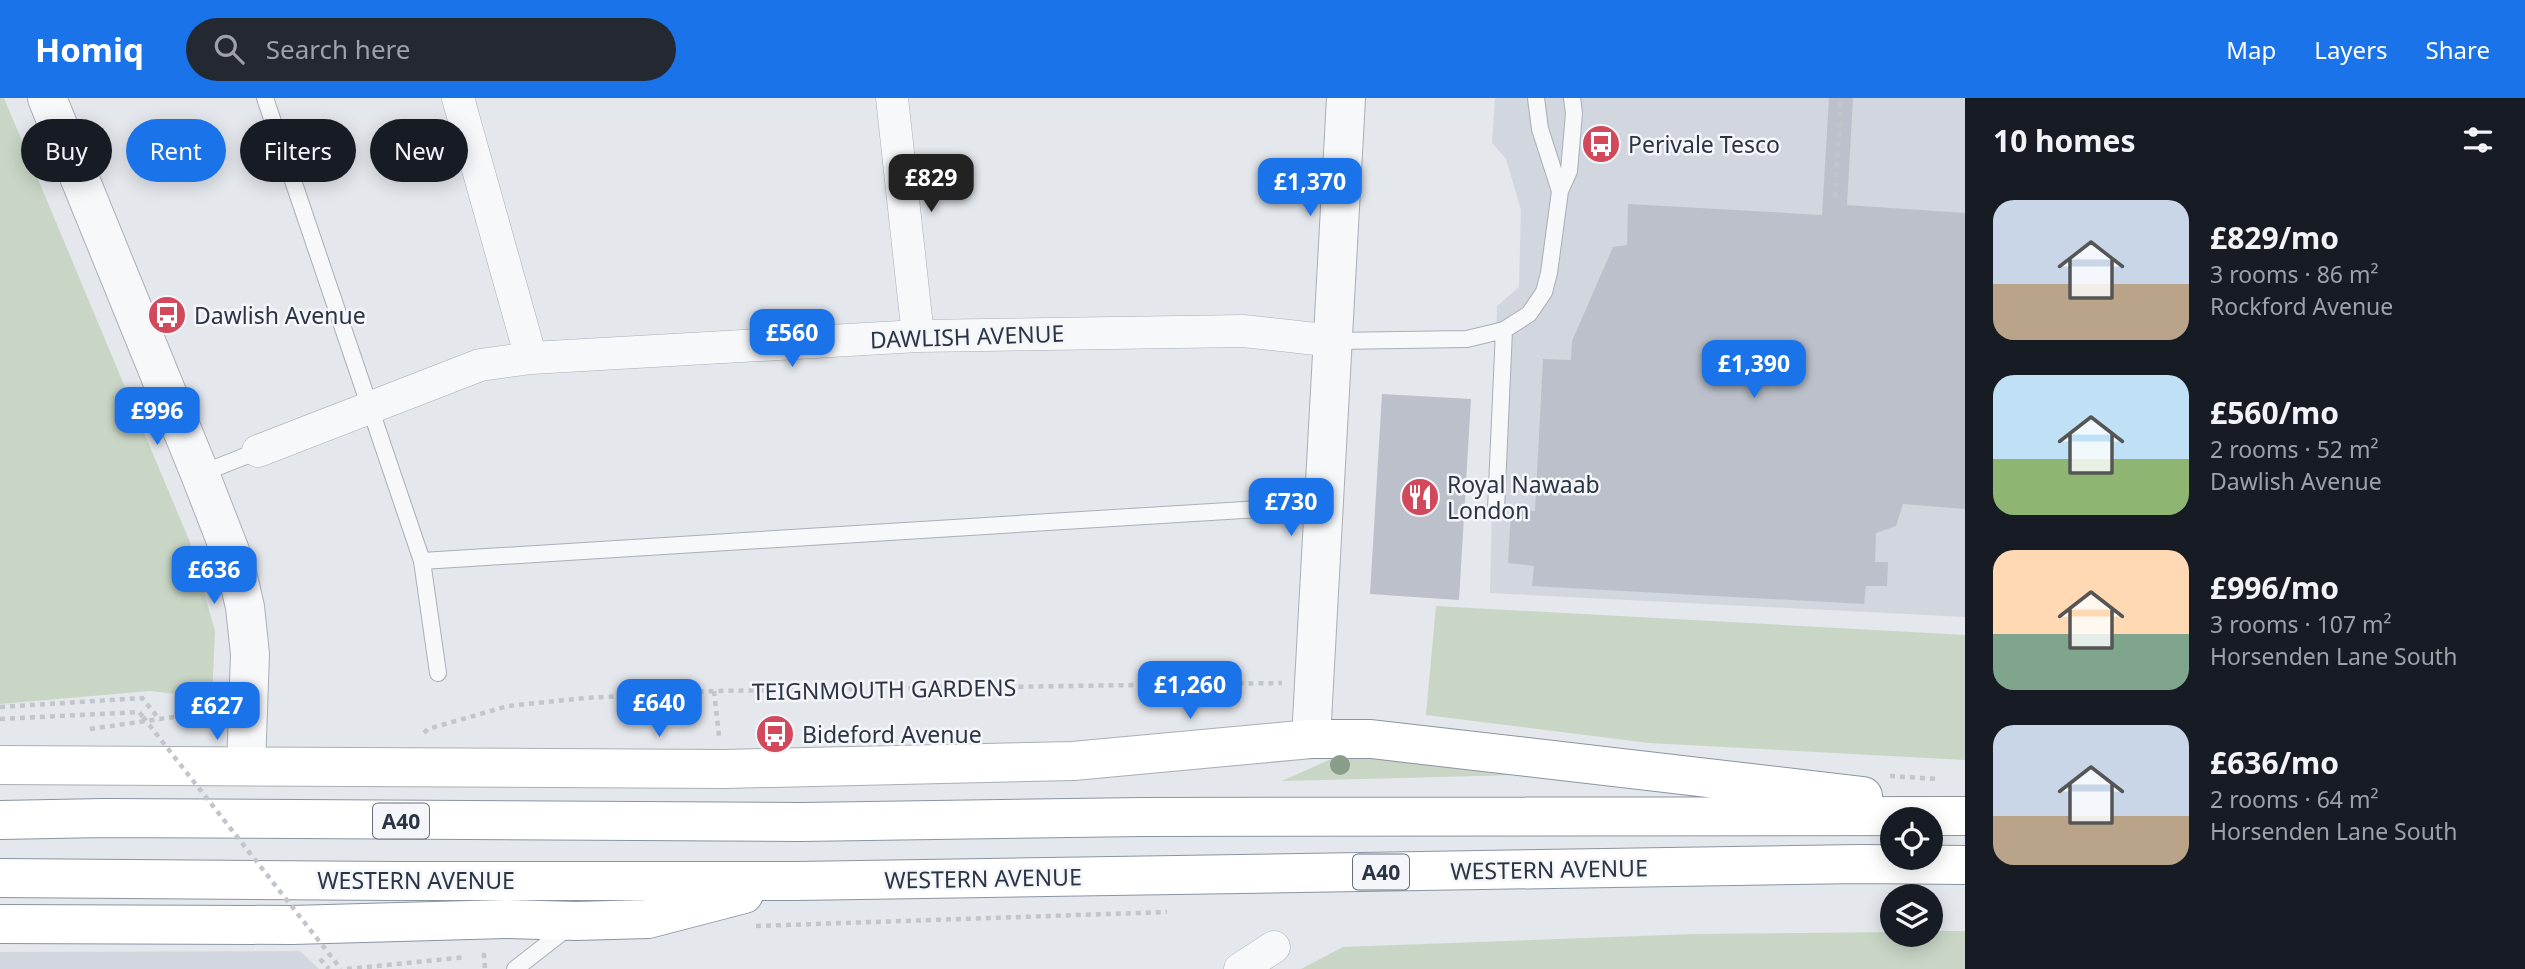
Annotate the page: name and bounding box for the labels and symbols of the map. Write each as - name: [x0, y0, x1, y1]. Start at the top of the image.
- bus stop icon: Perivale Tesco: [1580, 123, 1622, 165]
- place label: Perivale Tesco: [1628, 128, 1780, 160]
- pin: £829: [890, 155, 972, 214]
- pin: £1,370: [1253, 158, 1367, 218]
- bus stop icon: Dawlish Avenue: [146, 294, 188, 336]
- place label: Dawlish Avenue: [194, 299, 366, 331]
- pin: £560: [751, 310, 833, 369]
- street label: DAWLISH AVENUE: [869, 317, 1065, 355]
- pin: £1,390: [1697, 341, 1811, 400]
- pin: £996: [116, 388, 198, 447]
- place label: Royal Nawaab London: [1447, 468, 1600, 526]
- restaurant icon: Royal Nawaab London: [1399, 476, 1441, 518]
- pin: £730: [1250, 478, 1332, 538]
- pin: £636: [173, 546, 255, 606]
- pin: £1,260: [1133, 662, 1247, 721]
- street label: TEIGNMOUTH GARDENS: [751, 671, 1017, 707]
- pin: £640: [618, 680, 700, 739]
- pin: £627: [176, 682, 258, 742]
- bus stop icon: Bideford Avenue: [754, 713, 796, 755]
- place label: Bideford Avenue: [802, 718, 982, 750]
- road number: A40: [373, 804, 429, 838]
- street label: WESTERN AVENUE: [1450, 851, 1648, 887]
- road number: A40: [1353, 854, 1409, 890]
- street label: WESTERN AVENUE: [884, 860, 1082, 896]
- street label: WESTERN AVENUE: [317, 864, 515, 896]

